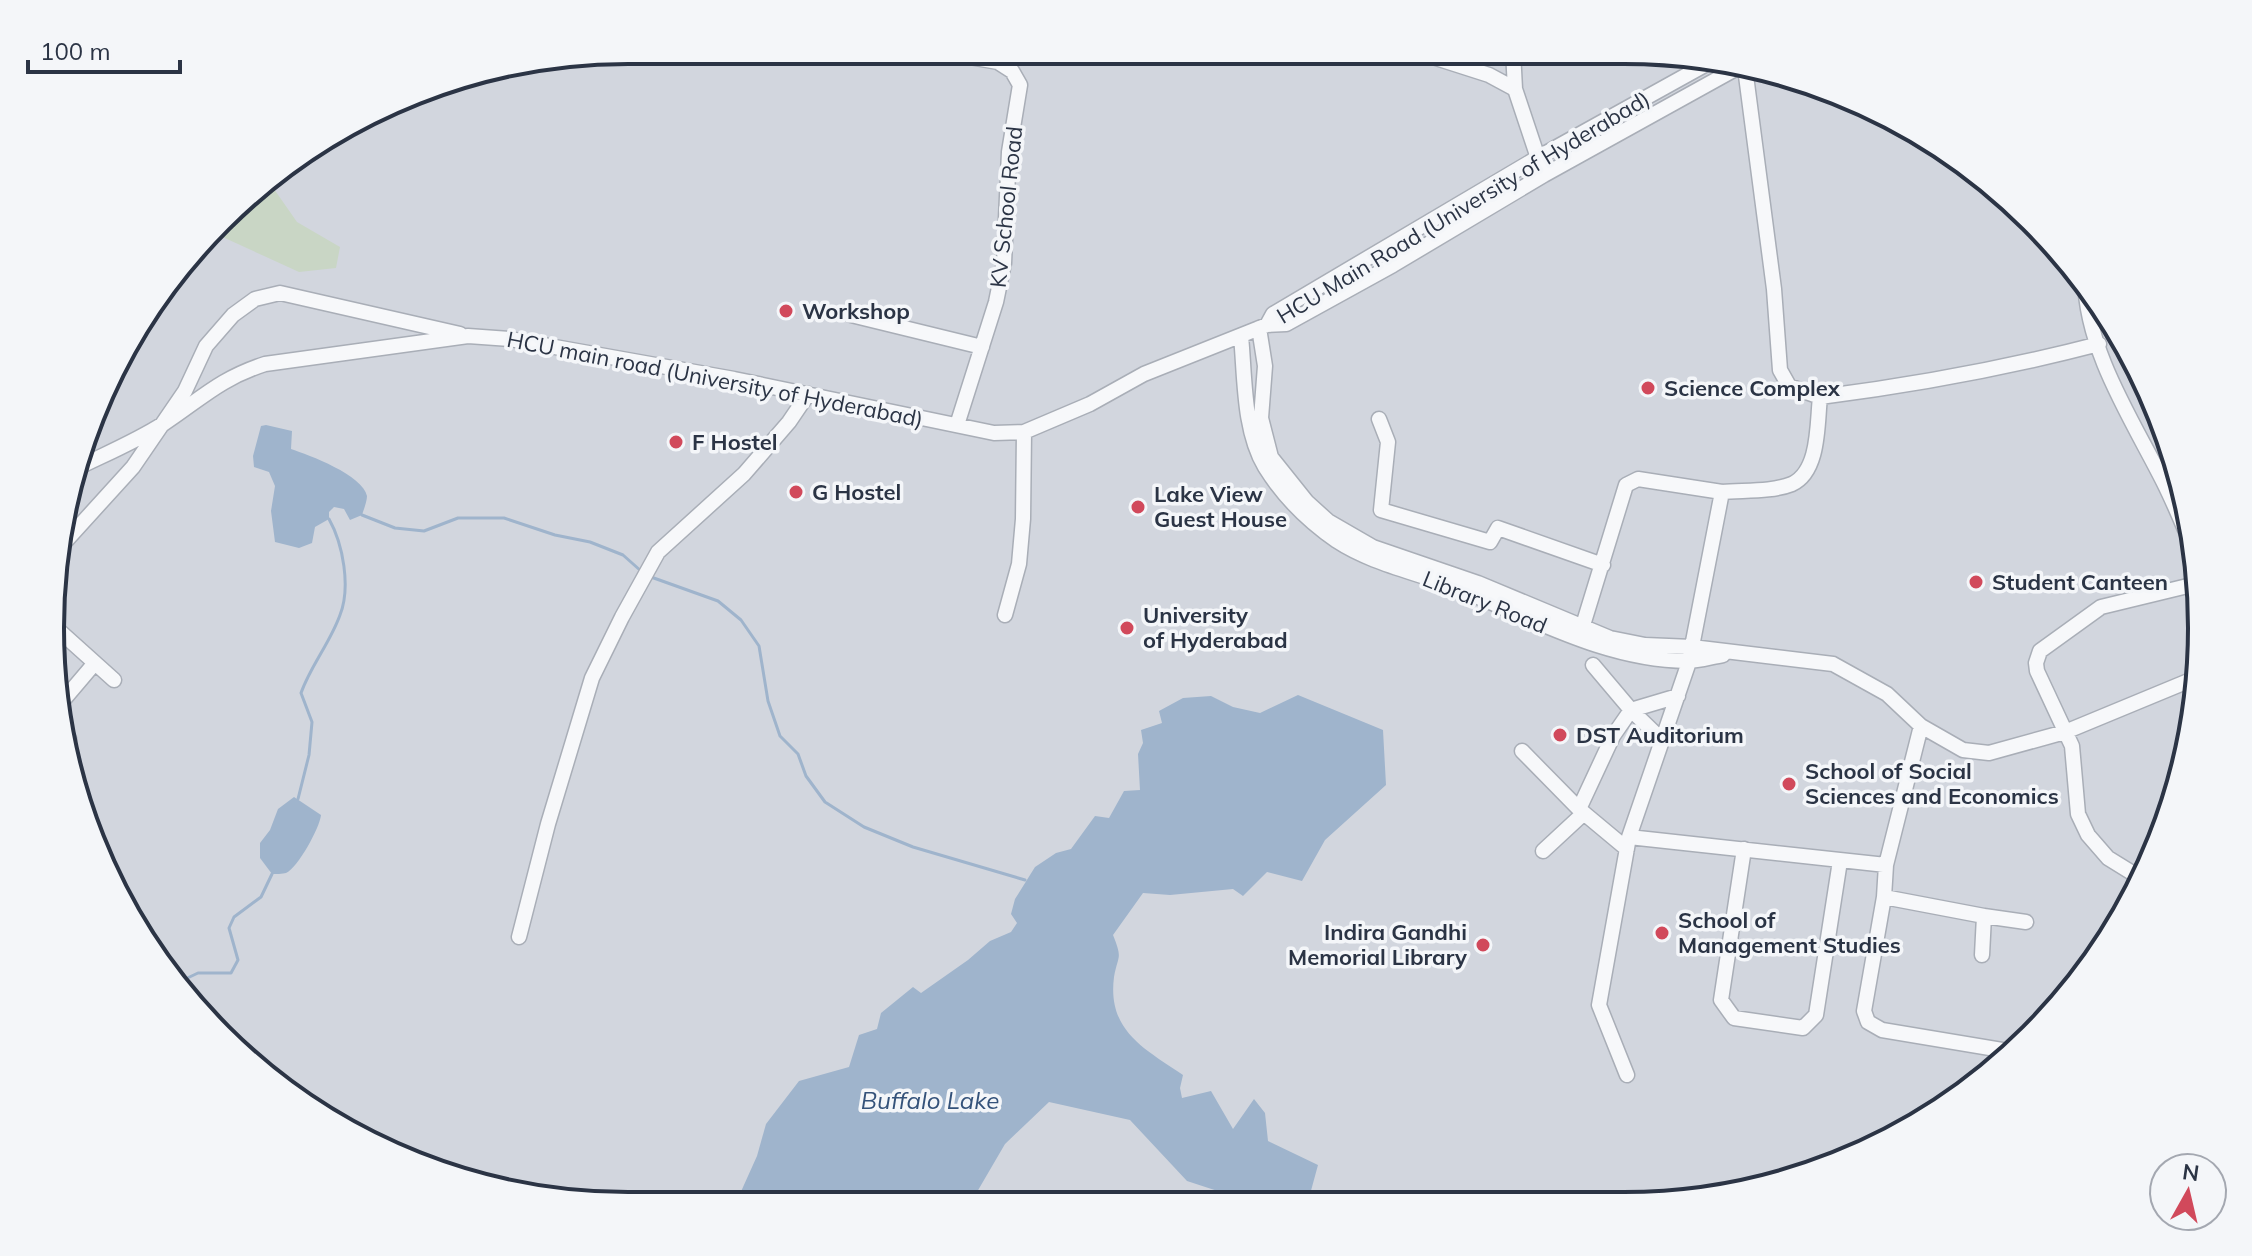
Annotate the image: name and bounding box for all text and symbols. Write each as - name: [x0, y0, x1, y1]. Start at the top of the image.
- scale bar: [28, 24, 180, 74]
- text: 100 m: [40, 36, 111, 66]
- street label: HCU Main Road (University of Hyderabad): [1271, 84, 1655, 330]
- street label: KV School Road: [984, 125, 1028, 289]
- place label: Workshop: [802, 297, 910, 325]
- marker: Workshop: [777, 302, 795, 320]
- street label: HCU main road (University of Hyderabad): [504, 325, 926, 433]
- place label: Science Complex: [1664, 374, 1841, 402]
- marker: Science Complex: [1639, 379, 1657, 397]
- place label: F Hostel: [692, 428, 778, 456]
- marker: F Hostel: [667, 433, 685, 451]
- place label: G Hostel: [812, 478, 901, 506]
- place label: Lake View Guest House: [1154, 480, 1287, 533]
- marker: G Hostel: [787, 483, 805, 501]
- marker: Lake View Guest House: [1129, 498, 1147, 516]
- street label: Library Road: [1419, 564, 1551, 640]
- place label: Student Canteen: [1992, 568, 2168, 596]
- marker: Student Canteen: [1967, 573, 1985, 591]
- place label: University of Hyderabad: [1143, 601, 1288, 654]
- marker: University of Hyderabad: [1118, 619, 1136, 637]
- place label: DST Auditorium: [1576, 721, 1744, 749]
- marker: DST Auditorium: [1551, 726, 1569, 744]
- place label: School of Social Sciences and Economics: [1805, 757, 2059, 810]
- marker: School of Social Sciences and Economics: [1780, 775, 1798, 793]
- place label: School of Management Studies: [1678, 906, 1901, 959]
- place label: Indira Gandhi Memorial Library: [1288, 918, 1467, 971]
- marker: School of Management Studies: [1653, 924, 1671, 942]
- marker: Indira Gandhi Memorial Library: [1474, 936, 1492, 954]
- water label: Buffalo Lake: [861, 1085, 999, 1115]
- north arrow: [2148, 1152, 2228, 1232]
- text: N: [2181, 1157, 2201, 1187]

